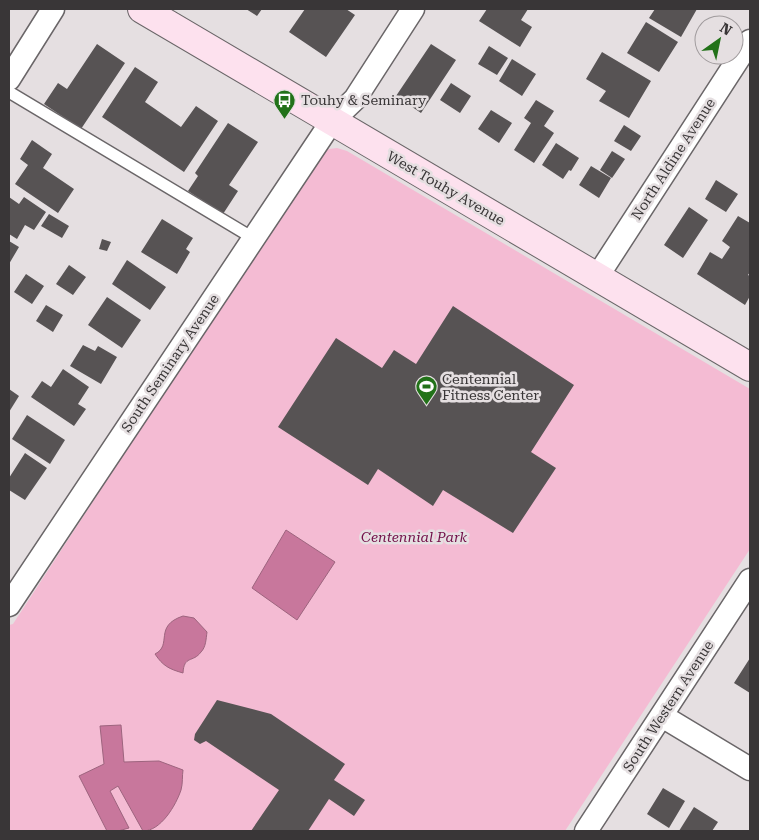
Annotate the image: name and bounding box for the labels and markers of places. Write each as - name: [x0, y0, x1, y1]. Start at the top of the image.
- bus stop icon: Touhy & Seminary: [273, 88, 297, 119]
- place label: Touhy & Seminary: [301, 92, 427, 108]
- place label: Centennial Fitness Center: [442, 371, 539, 403]
- sports icon: Centennial Fitness Center: [414, 375, 438, 406]

